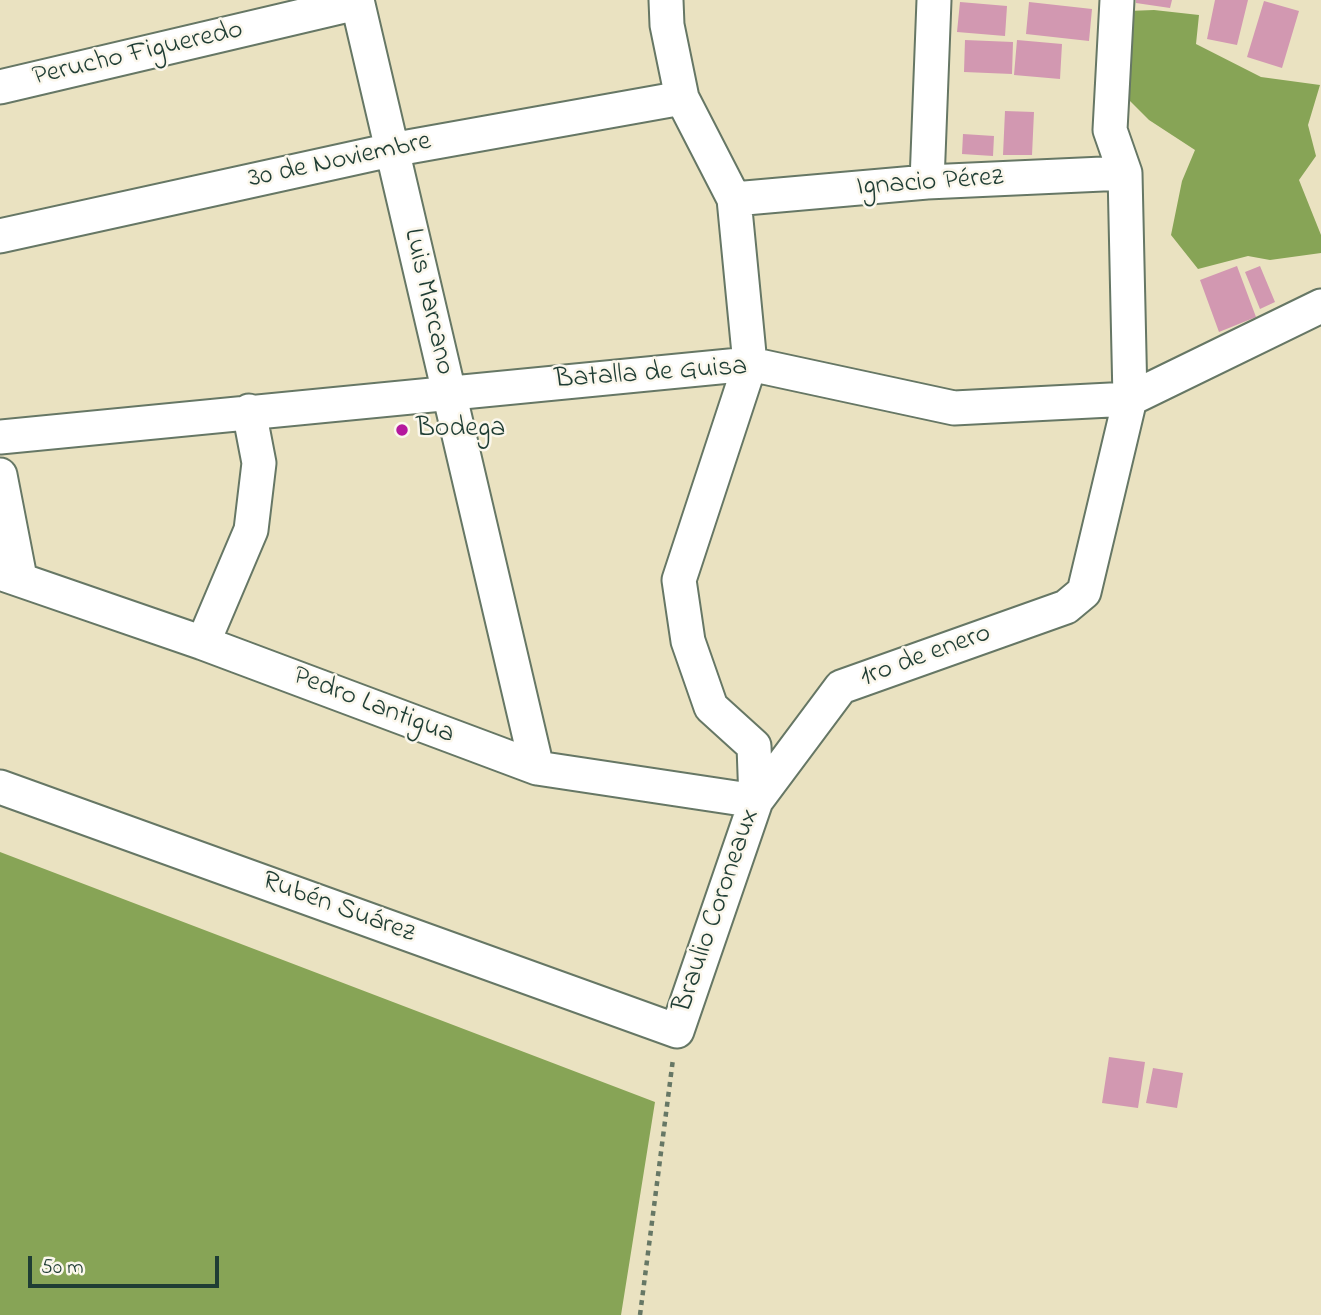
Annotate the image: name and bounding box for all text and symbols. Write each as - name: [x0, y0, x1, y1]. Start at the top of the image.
- street label: Perucho Figueredo: [30, 14, 246, 96]
- street label: 30 de Noviembre: [246, 126, 434, 198]
- street label: Ignacio Pérez: [855, 162, 1005, 206]
- street label: Luis Marcano: [394, 225, 460, 379]
- street label: Batalla de Guisa: [553, 352, 749, 398]
- place label: Bodega: [416, 413, 505, 447]
- marker: Bodega: [394, 422, 410, 438]
- street label: 1ro de enero: [856, 618, 996, 696]
- street label: Pedro Lantigua: [287, 661, 459, 753]
- street label: Braulio Coroneaux: [667, 805, 769, 1017]
- street label: Rubén Suárez: [257, 866, 419, 952]
- scale bar: [32, 1242, 222, 1286]
- text: 50 m: [41, 1253, 84, 1283]

